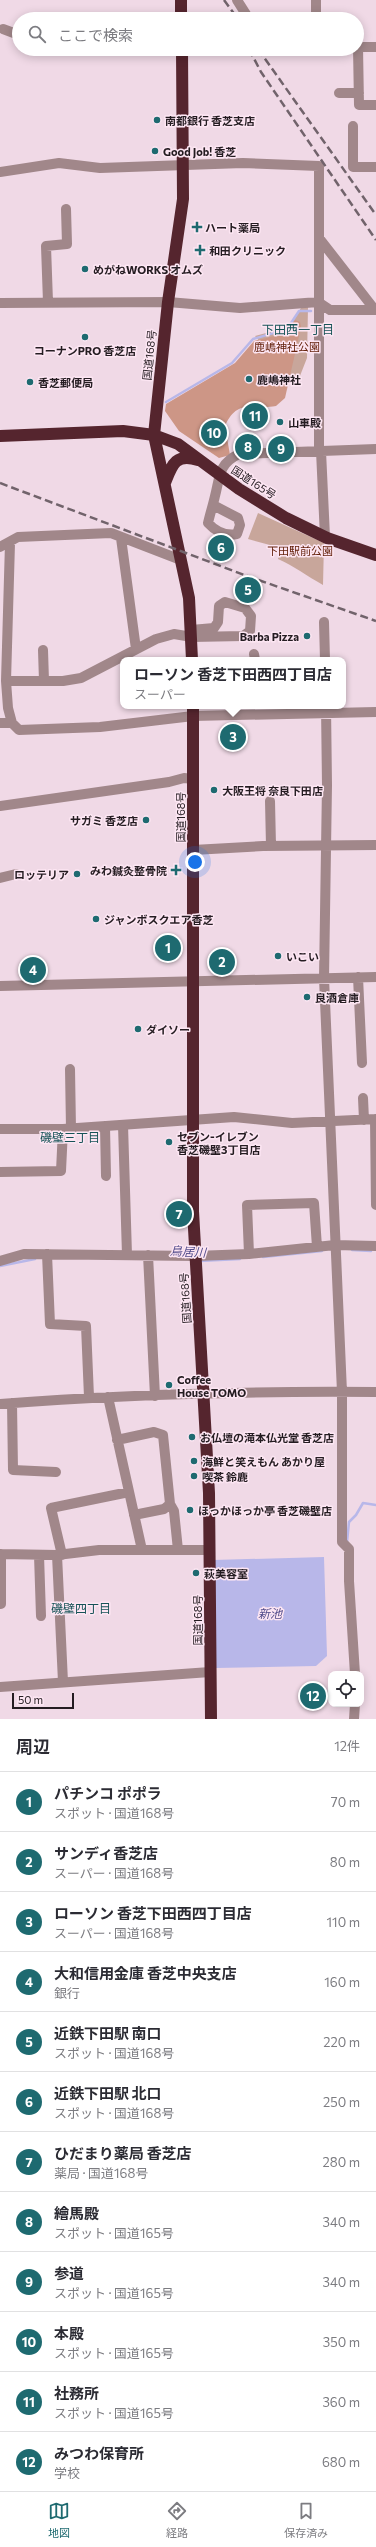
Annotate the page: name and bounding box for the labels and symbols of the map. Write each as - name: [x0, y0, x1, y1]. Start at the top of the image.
- place label: 南都銀行 香芝支店: [165, 114, 255, 127]
- marker: 南都銀行 香芝支店: [152, 115, 162, 125]
- place label: Good Job! 香芝: [163, 145, 236, 159]
- marker: Good Job! 香芝: [150, 146, 160, 156]
- place label: ハート薬局: [205, 221, 260, 234]
- marker: ハート薬局: [192, 222, 202, 232]
- marker: 和田クリニック: [194, 244, 206, 256]
- place label: 和田クリニック: [209, 244, 286, 257]
- place label: めがねWORKS オムズ: [93, 263, 203, 276]
- marker: めがねWORKS オムズ: [80, 264, 90, 274]
- district label: 下田西一丁目: [262, 322, 334, 336]
- street label: 国道168号: [140, 329, 158, 381]
- marker: コーナンPRO 香芝店: [80, 332, 90, 342]
- park label: 鹿嶋神社公園: [254, 340, 320, 353]
- place label: コーナンPRO 香芝店: [34, 344, 136, 357]
- place label: 鹿嶋神社: [257, 373, 301, 386]
- marker: 鹿嶋神社: [244, 374, 254, 384]
- place label: 香芝郵便局: [38, 376, 93, 389]
- marker: 香芝郵便局: [25, 377, 35, 387]
- pin: 11: [242, 401, 268, 431]
- place label: 山車殿: [288, 416, 321, 429]
- marker: 山車殿: [275, 417, 285, 427]
- pin: 10: [201, 418, 227, 448]
- pin: 8: [235, 432, 261, 462]
- pin: 9: [268, 434, 294, 464]
- street label: 国道165号: [229, 463, 279, 501]
- pin: 6: [208, 533, 234, 563]
- park label: 下田駅前公園: [267, 544, 333, 557]
- pin: 5: [235, 575, 261, 605]
- place label: Barba Pizza: [240, 630, 299, 643]
- marker: Barba Pizza: [302, 631, 312, 641]
- pin: 3: [220, 722, 246, 752]
- place label: 大阪王将 奈良下田店: [222, 784, 323, 797]
- marker: 大阪王将 奈良下田店: [209, 785, 219, 795]
- street label: 国道168号: [174, 791, 187, 843]
- place label: サガミ 香芝店: [70, 814, 138, 827]
- marker: サガミ 香芝店: [141, 815, 151, 825]
- your location: [185, 852, 205, 872]
- place label: みわ鍼灸整骨院: [90, 864, 167, 877]
- marker: みわ鍼灸整骨院: [170, 864, 182, 876]
- place label: ロッテリア: [14, 868, 69, 881]
- marker: ロッテリア: [72, 869, 82, 879]
- place label: ジャンボスクエア香芝: [104, 913, 213, 926]
- marker: ジャンボスクエア香芝: [91, 914, 101, 924]
- pin: 1: [155, 933, 181, 963]
- pin: 2: [209, 947, 235, 977]
- place label: いこい: [286, 950, 319, 963]
- marker: いこい: [273, 951, 283, 961]
- pin: 4: [20, 955, 46, 985]
- place label: 良酒倉庫: [315, 991, 359, 1004]
- marker: 良酒倉庫: [302, 992, 312, 1002]
- place label: ダイソー: [146, 1023, 190, 1036]
- marker: ダイソー: [133, 1024, 143, 1034]
- district label: 磯壁三丁目: [40, 1130, 100, 1144]
- place label: セブン-イレブン 香芝磯壁3丁目店: [177, 1130, 260, 1156]
- marker: セブン-イレブン 香芝磯壁3丁目店: [164, 1137, 174, 1147]
- pin: 7: [166, 1199, 192, 1229]
- water label: 鳥居川: [170, 1243, 208, 1259]
- street label: 国道168号: [177, 1272, 193, 1324]
- place label: Coffee House TOMO: [177, 1373, 246, 1399]
- marker: Coffee House TOMO: [164, 1380, 174, 1390]
- place label: お仏壇の滝本仏光堂 香芝店: [200, 1431, 334, 1444]
- marker: お仏壇の滝本仏光堂 香芝店: [187, 1432, 197, 1442]
- place label: 海鮮と笑えもん あかり屋: [202, 1455, 325, 1468]
- marker: 海鮮と笑えもん あかり屋: [189, 1456, 199, 1466]
- place label: 喫茶 鈴鹿: [202, 1470, 248, 1483]
- marker: 喫茶 鈴鹿: [189, 1471, 199, 1481]
- place label: ほっかほっか亭 香芝磯壁店: [198, 1504, 332, 1517]
- marker: ほっかほっか亭 香芝磯壁店: [185, 1505, 195, 1515]
- place label: 萩美容室: [204, 1567, 248, 1580]
- marker: 萩美容室: [191, 1568, 201, 1578]
- street label: 国道168号: [191, 1594, 204, 1646]
- district label: 磯壁四丁目: [51, 1601, 111, 1615]
- water label: 新池: [258, 1606, 283, 1620]
- pin: 12: [300, 1681, 326, 1711]
- scale bar: [12, 1691, 74, 1710]

